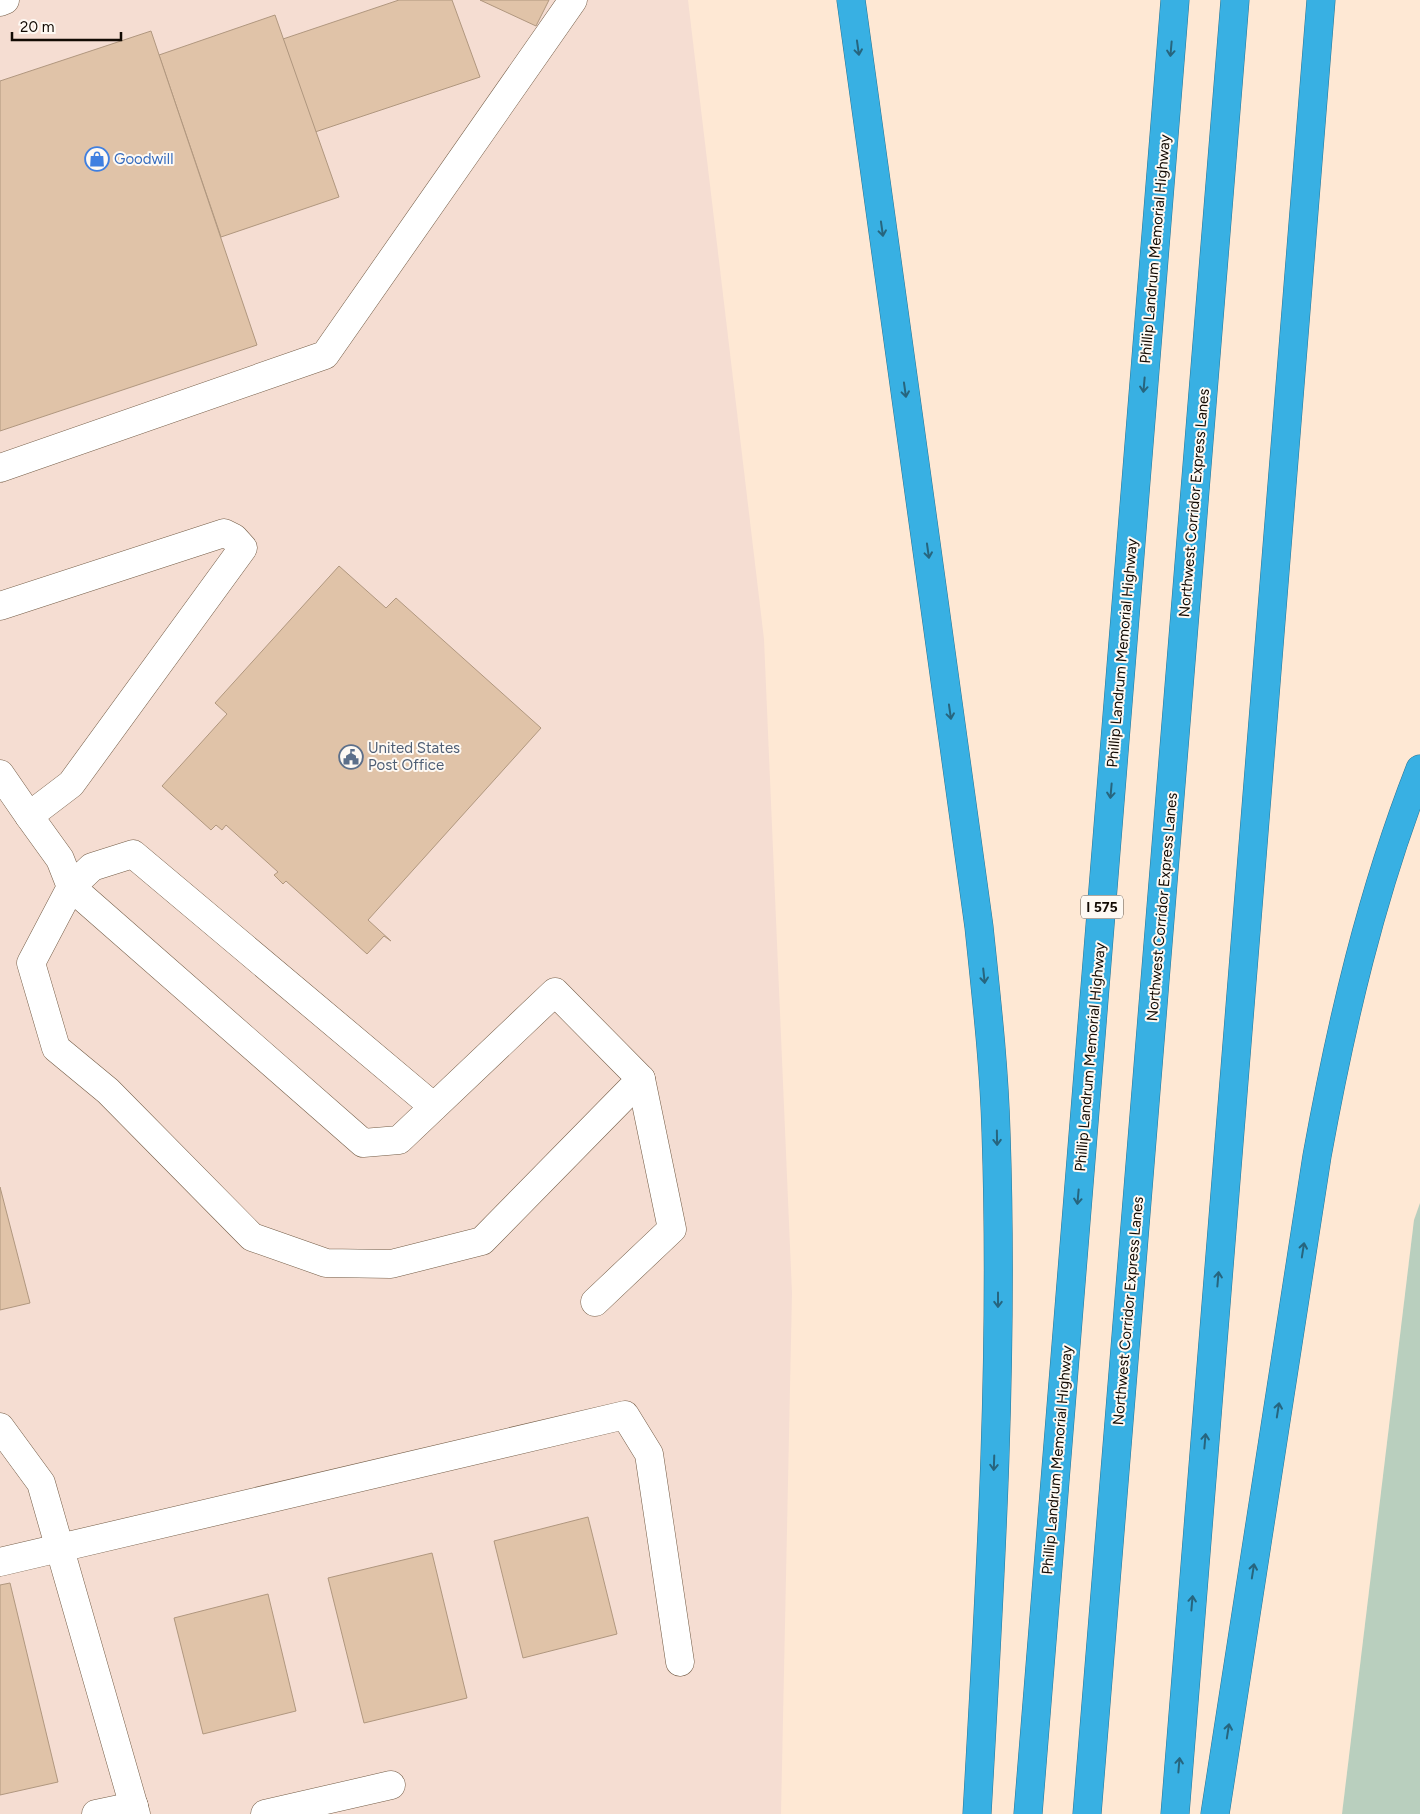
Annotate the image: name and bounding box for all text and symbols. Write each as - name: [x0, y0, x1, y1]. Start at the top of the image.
- scale bar: [12, 10, 121, 42]
- text: 20 m: [20, 18, 54, 36]
- one-way arrow: [853, 40, 863, 56]
- one-way arrow: [1167, 40, 1176, 56]
- street label: Phillip Landrum Memorial Highway: [1136, 134, 1174, 364]
- shop icon: Goodwill: [84, 146, 110, 172]
- place label: Goodwill: [114, 150, 173, 168]
- one-way arrow: [878, 221, 888, 237]
- one-way arrow: [1139, 377, 1149, 393]
- one-way arrow: [900, 381, 910, 397]
- street label: Northwest Corridor Express Lanes: [1175, 388, 1213, 618]
- street label: Phillip Landrum Memorial Highway: [1103, 538, 1141, 768]
- one-way arrow: [923, 542, 933, 558]
- one-way arrow: [945, 703, 955, 719]
- place label: United States Post Office: [368, 739, 460, 774]
- public building icon: United States Post Office: [338, 744, 364, 770]
- one-way arrow: [1107, 783, 1116, 799]
- street label: Northwest Corridor Express Lanes: [1143, 792, 1181, 1022]
- road number: I 575: [1081, 896, 1123, 919]
- street label: Phillip Landrum Memorial Highway: [1071, 942, 1109, 1172]
- one-way arrow: [979, 968, 989, 984]
- one-way arrow: [992, 1130, 1001, 1146]
- one-way arrow: [1074, 1189, 1083, 1205]
- street label: Northwest Corridor Express Lanes: [1109, 1196, 1147, 1426]
- one-way arrow: [1298, 1242, 1308, 1258]
- one-way arrow: [1213, 1272, 1223, 1288]
- one-way arrow: [993, 1292, 1003, 1308]
- street label: Phillip Landrum Memorial Highway: [1038, 1345, 1076, 1575]
- one-way arrow: [1273, 1402, 1283, 1418]
- one-way arrow: [1200, 1434, 1209, 1450]
- one-way arrow: [989, 1454, 999, 1471]
- one-way arrow: [1248, 1563, 1258, 1579]
- one-way arrow: [1187, 1596, 1196, 1612]
- one-way arrow: [1223, 1724, 1233, 1740]
- one-way arrow: [1174, 1758, 1183, 1774]

